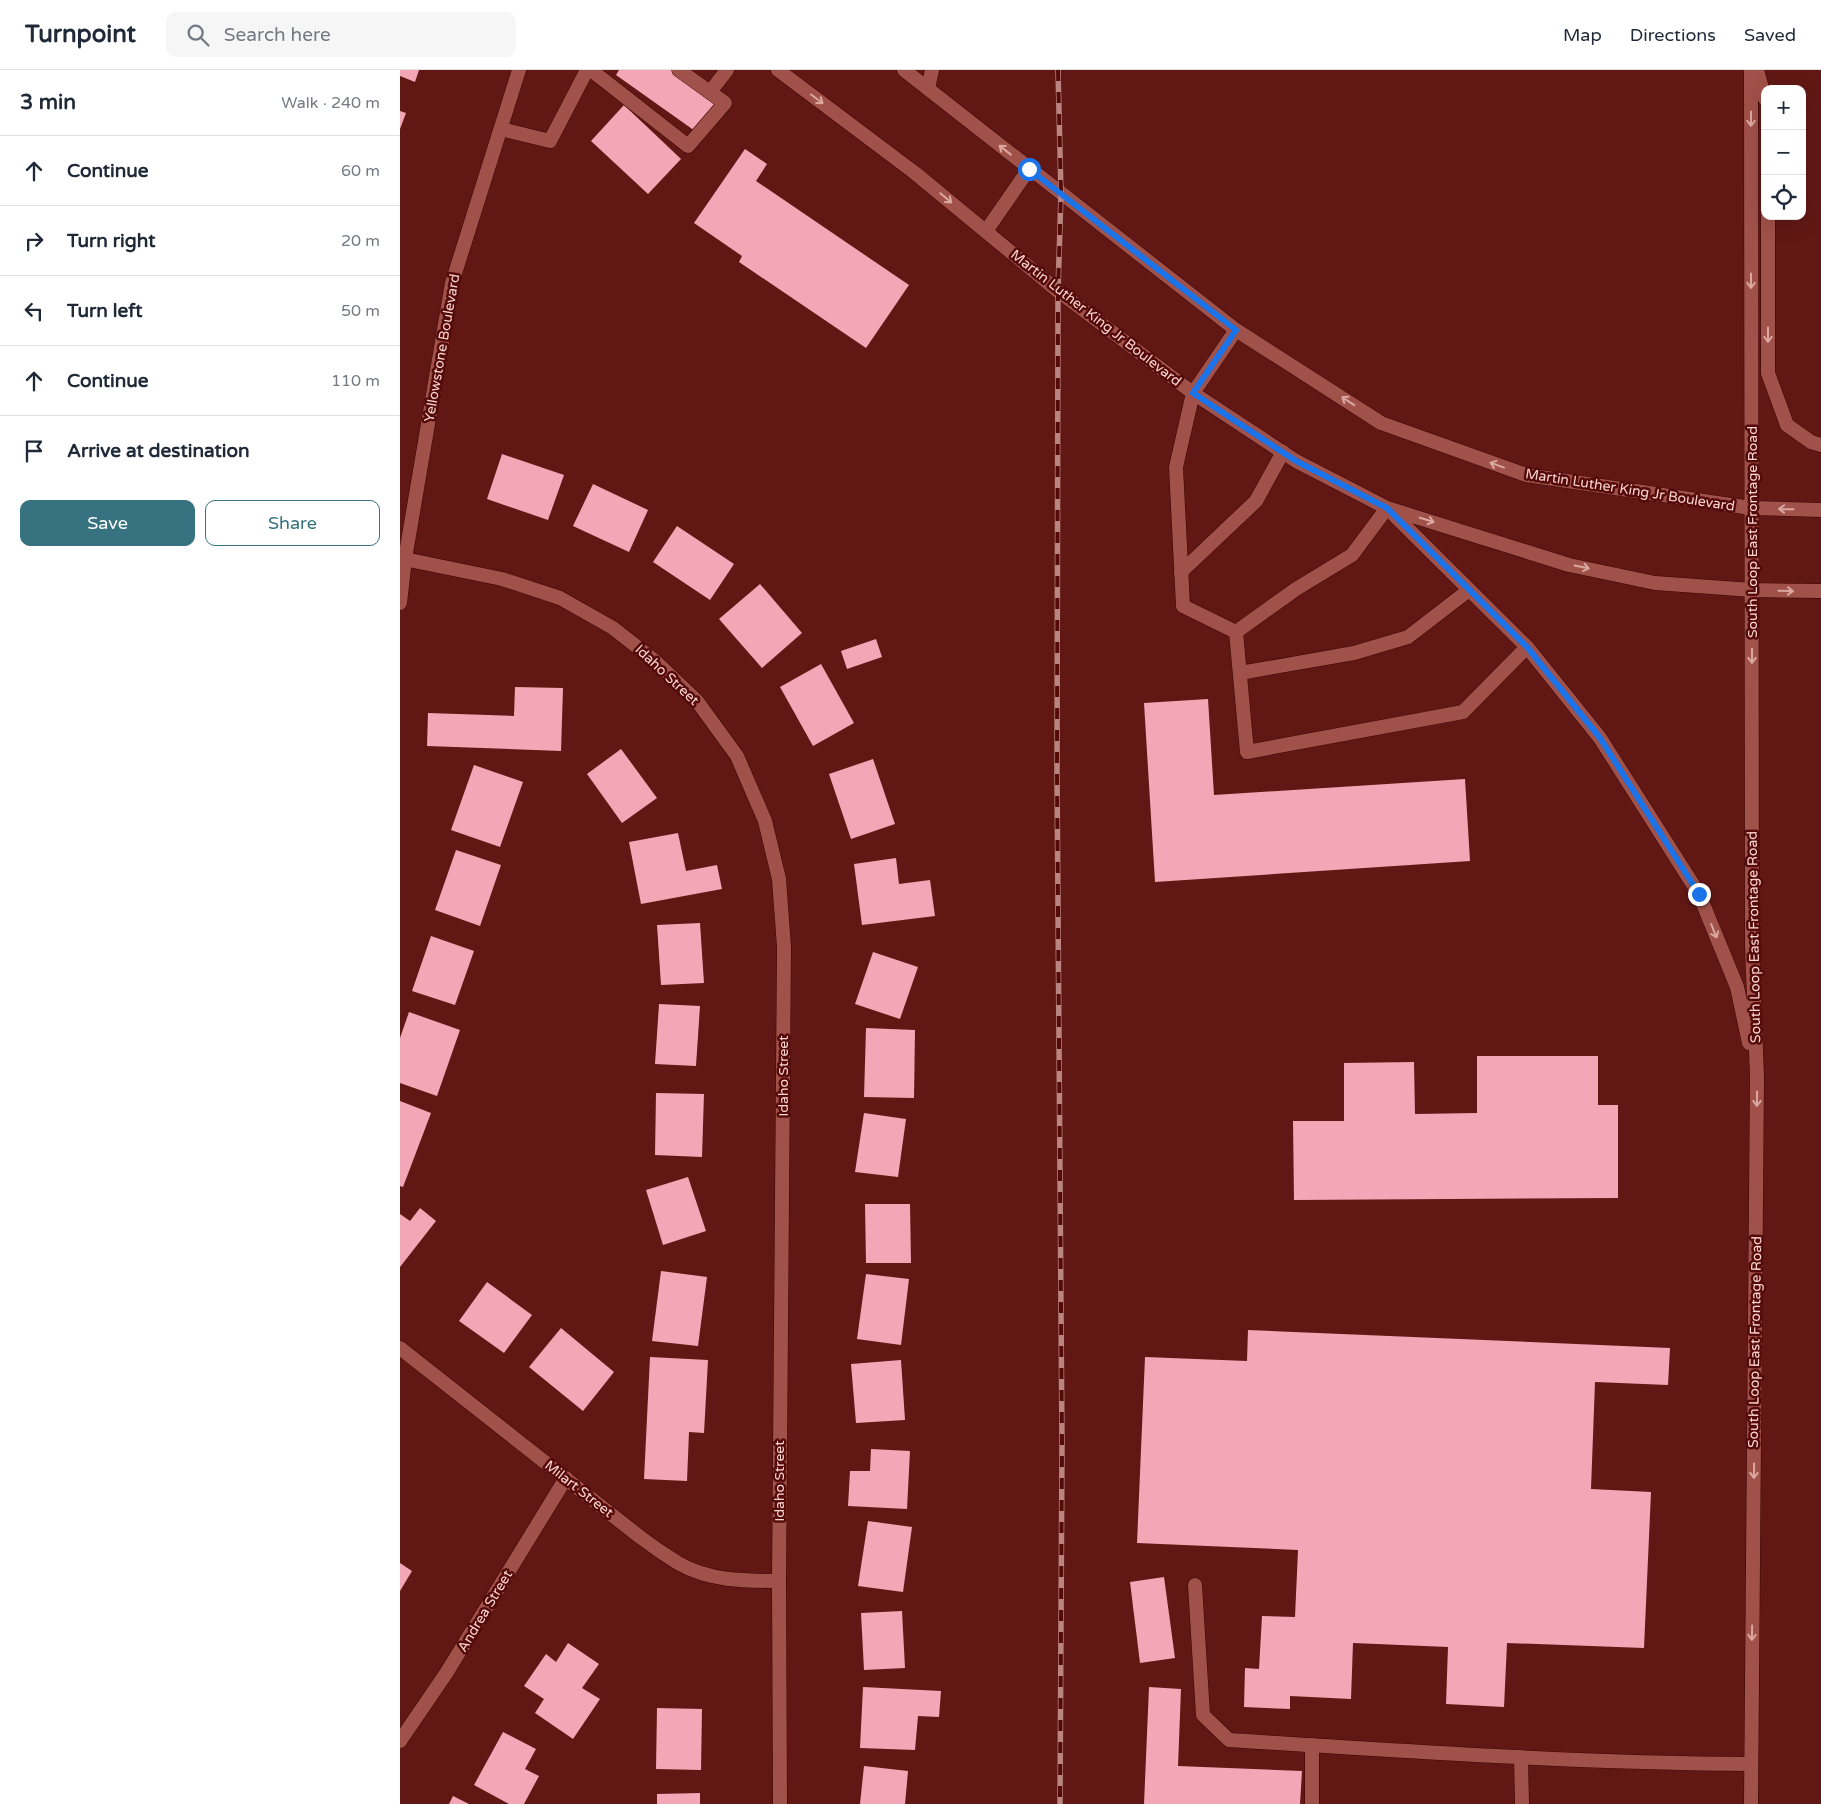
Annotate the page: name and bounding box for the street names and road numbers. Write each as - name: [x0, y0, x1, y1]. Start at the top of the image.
- street label: Martin Luther King Jr Boulevard: [1007, 246, 1185, 390]
- street label: Yellowstone Boulevard: [421, 273, 463, 423]
- street label: South Loop East Frontage Road: [1744, 426, 1761, 638]
- street label: Martin Luther King Jr Boulevard: [1524, 465, 1736, 515]
- street label: Idaho Street: [632, 641, 703, 709]
- street label: South Loop East Frontage Road: [1744, 831, 1764, 1043]
- street label: Idaho Street: [775, 1035, 792, 1117]
- street label: South Loop East Frontage Road: [1745, 1236, 1765, 1448]
- street label: Idaho Street: [771, 1440, 788, 1522]
- street label: Milart Street: [541, 1457, 617, 1522]
- street label: Andrea Street: [454, 1567, 516, 1655]

